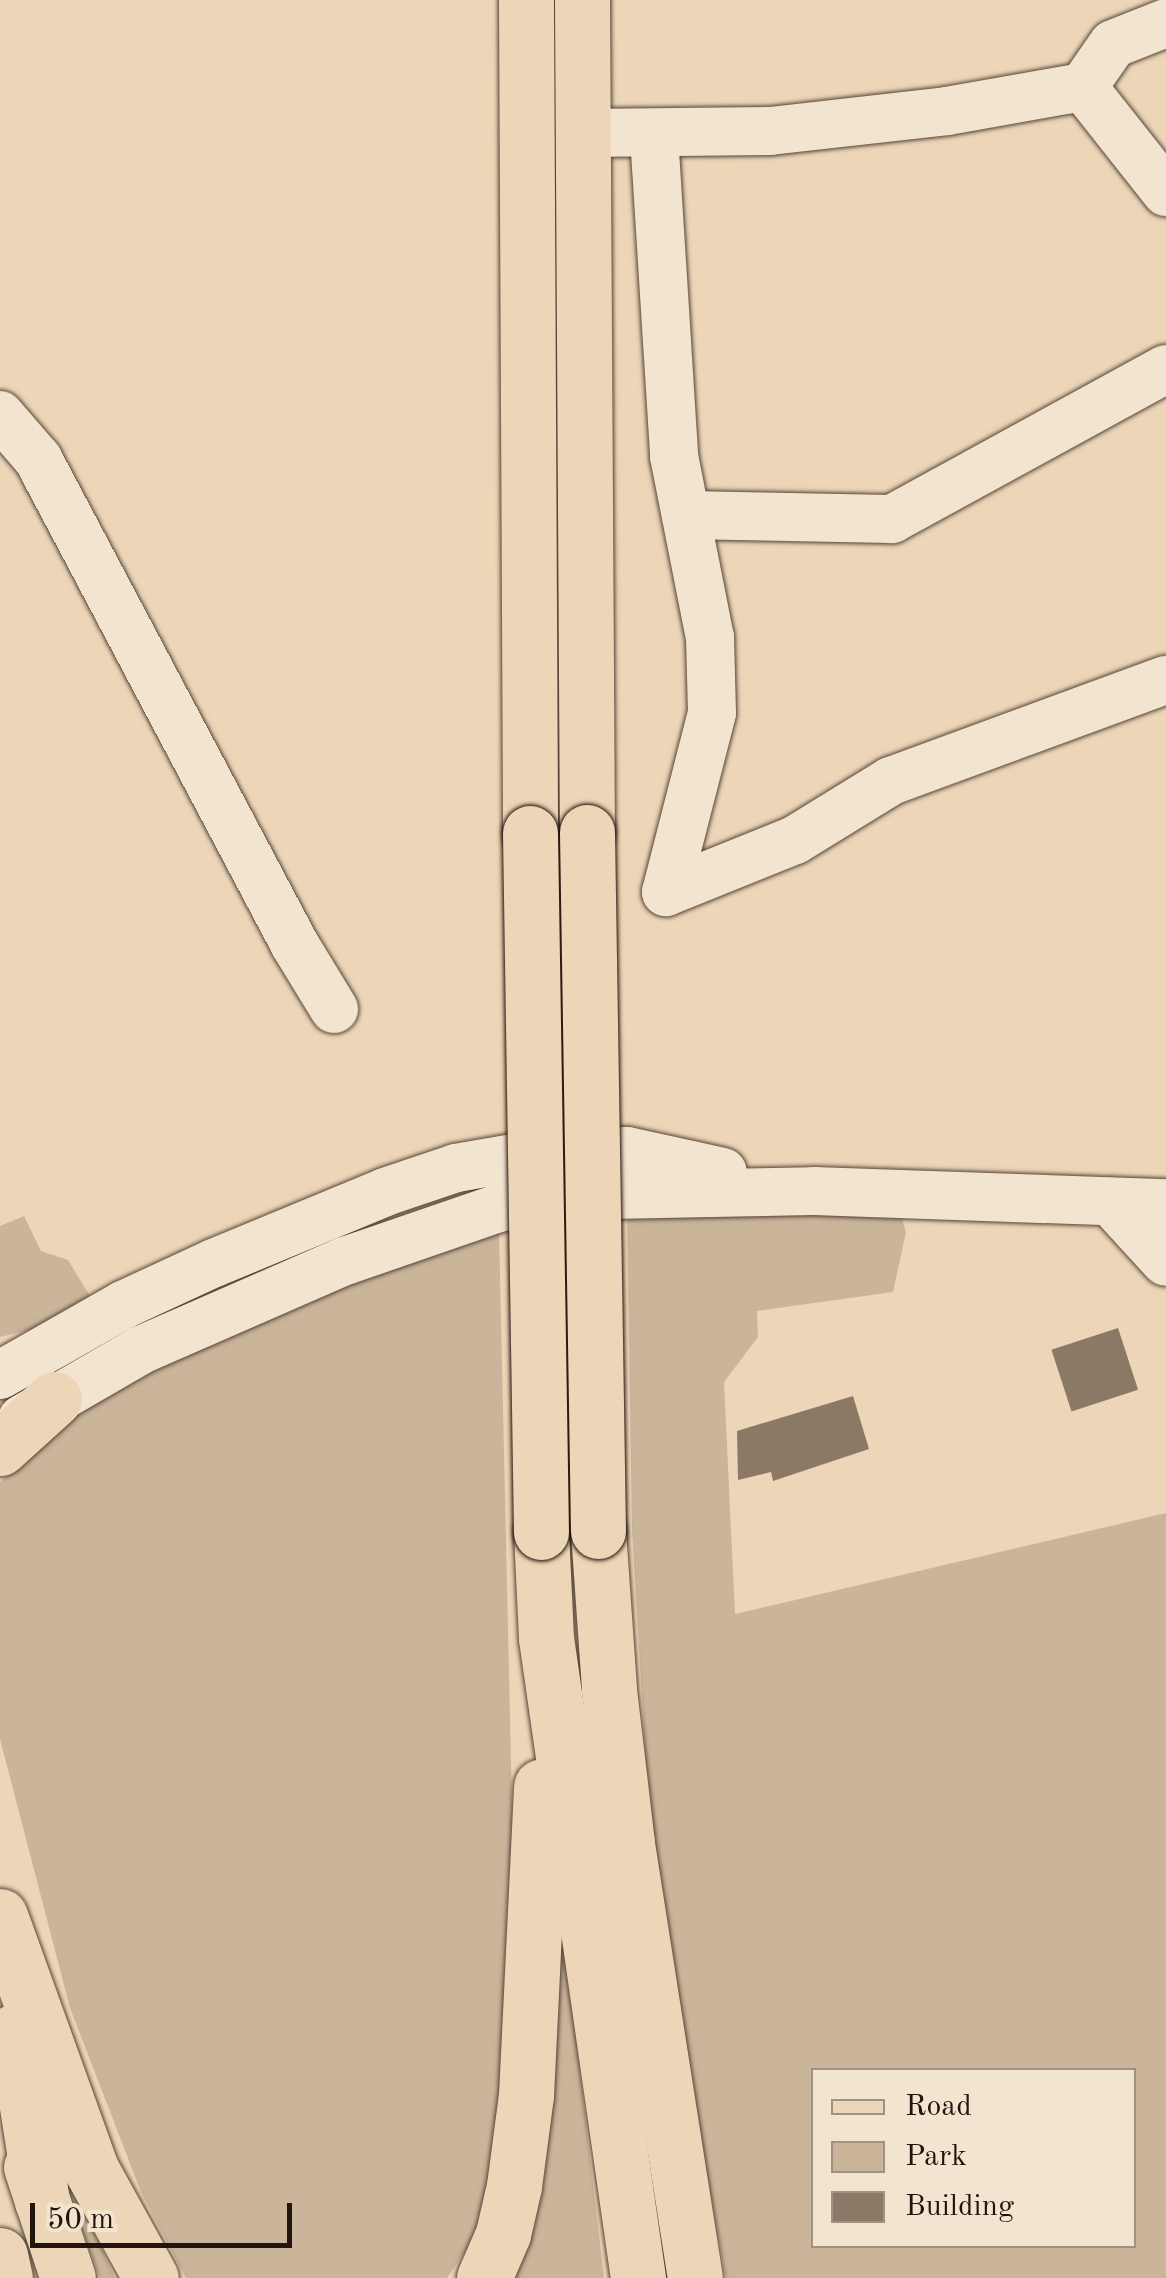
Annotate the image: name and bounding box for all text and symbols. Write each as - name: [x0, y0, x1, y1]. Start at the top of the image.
- legend: [811, 2068, 1136, 2248]
- text: Road: [905, 2092, 972, 2122]
- text: Park: [905, 2142, 967, 2172]
- scale bar: [35, 2183, 298, 2245]
- text: Building: [905, 2192, 1014, 2222]
- text: 50 m: [47, 2205, 114, 2235]

